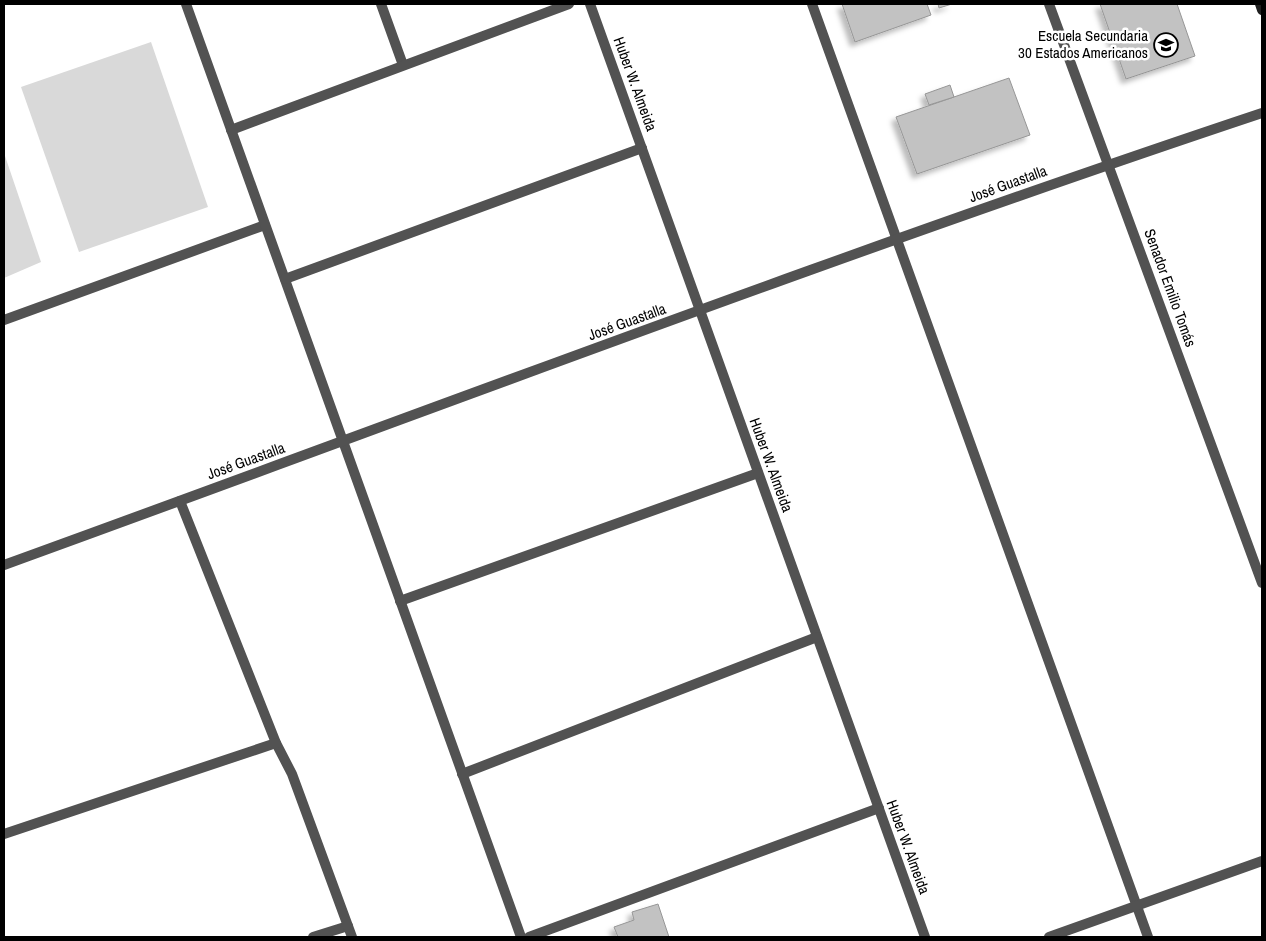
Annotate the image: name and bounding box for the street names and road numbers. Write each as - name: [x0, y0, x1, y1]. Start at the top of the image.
- street label: Huber W. Almeida: [609, 34, 662, 134]
- street label: José Guastalla: [966, 160, 1050, 207]
- street label: Senador Emilio Tomás: [1139, 226, 1202, 350]
- street label: José Guastalla: [585, 298, 669, 345]
- street label: Huber W. Almeida: [745, 415, 798, 515]
- street label: José Guastalla: [204, 437, 288, 484]
- street label: Huber W. Almeida: [882, 797, 935, 897]

